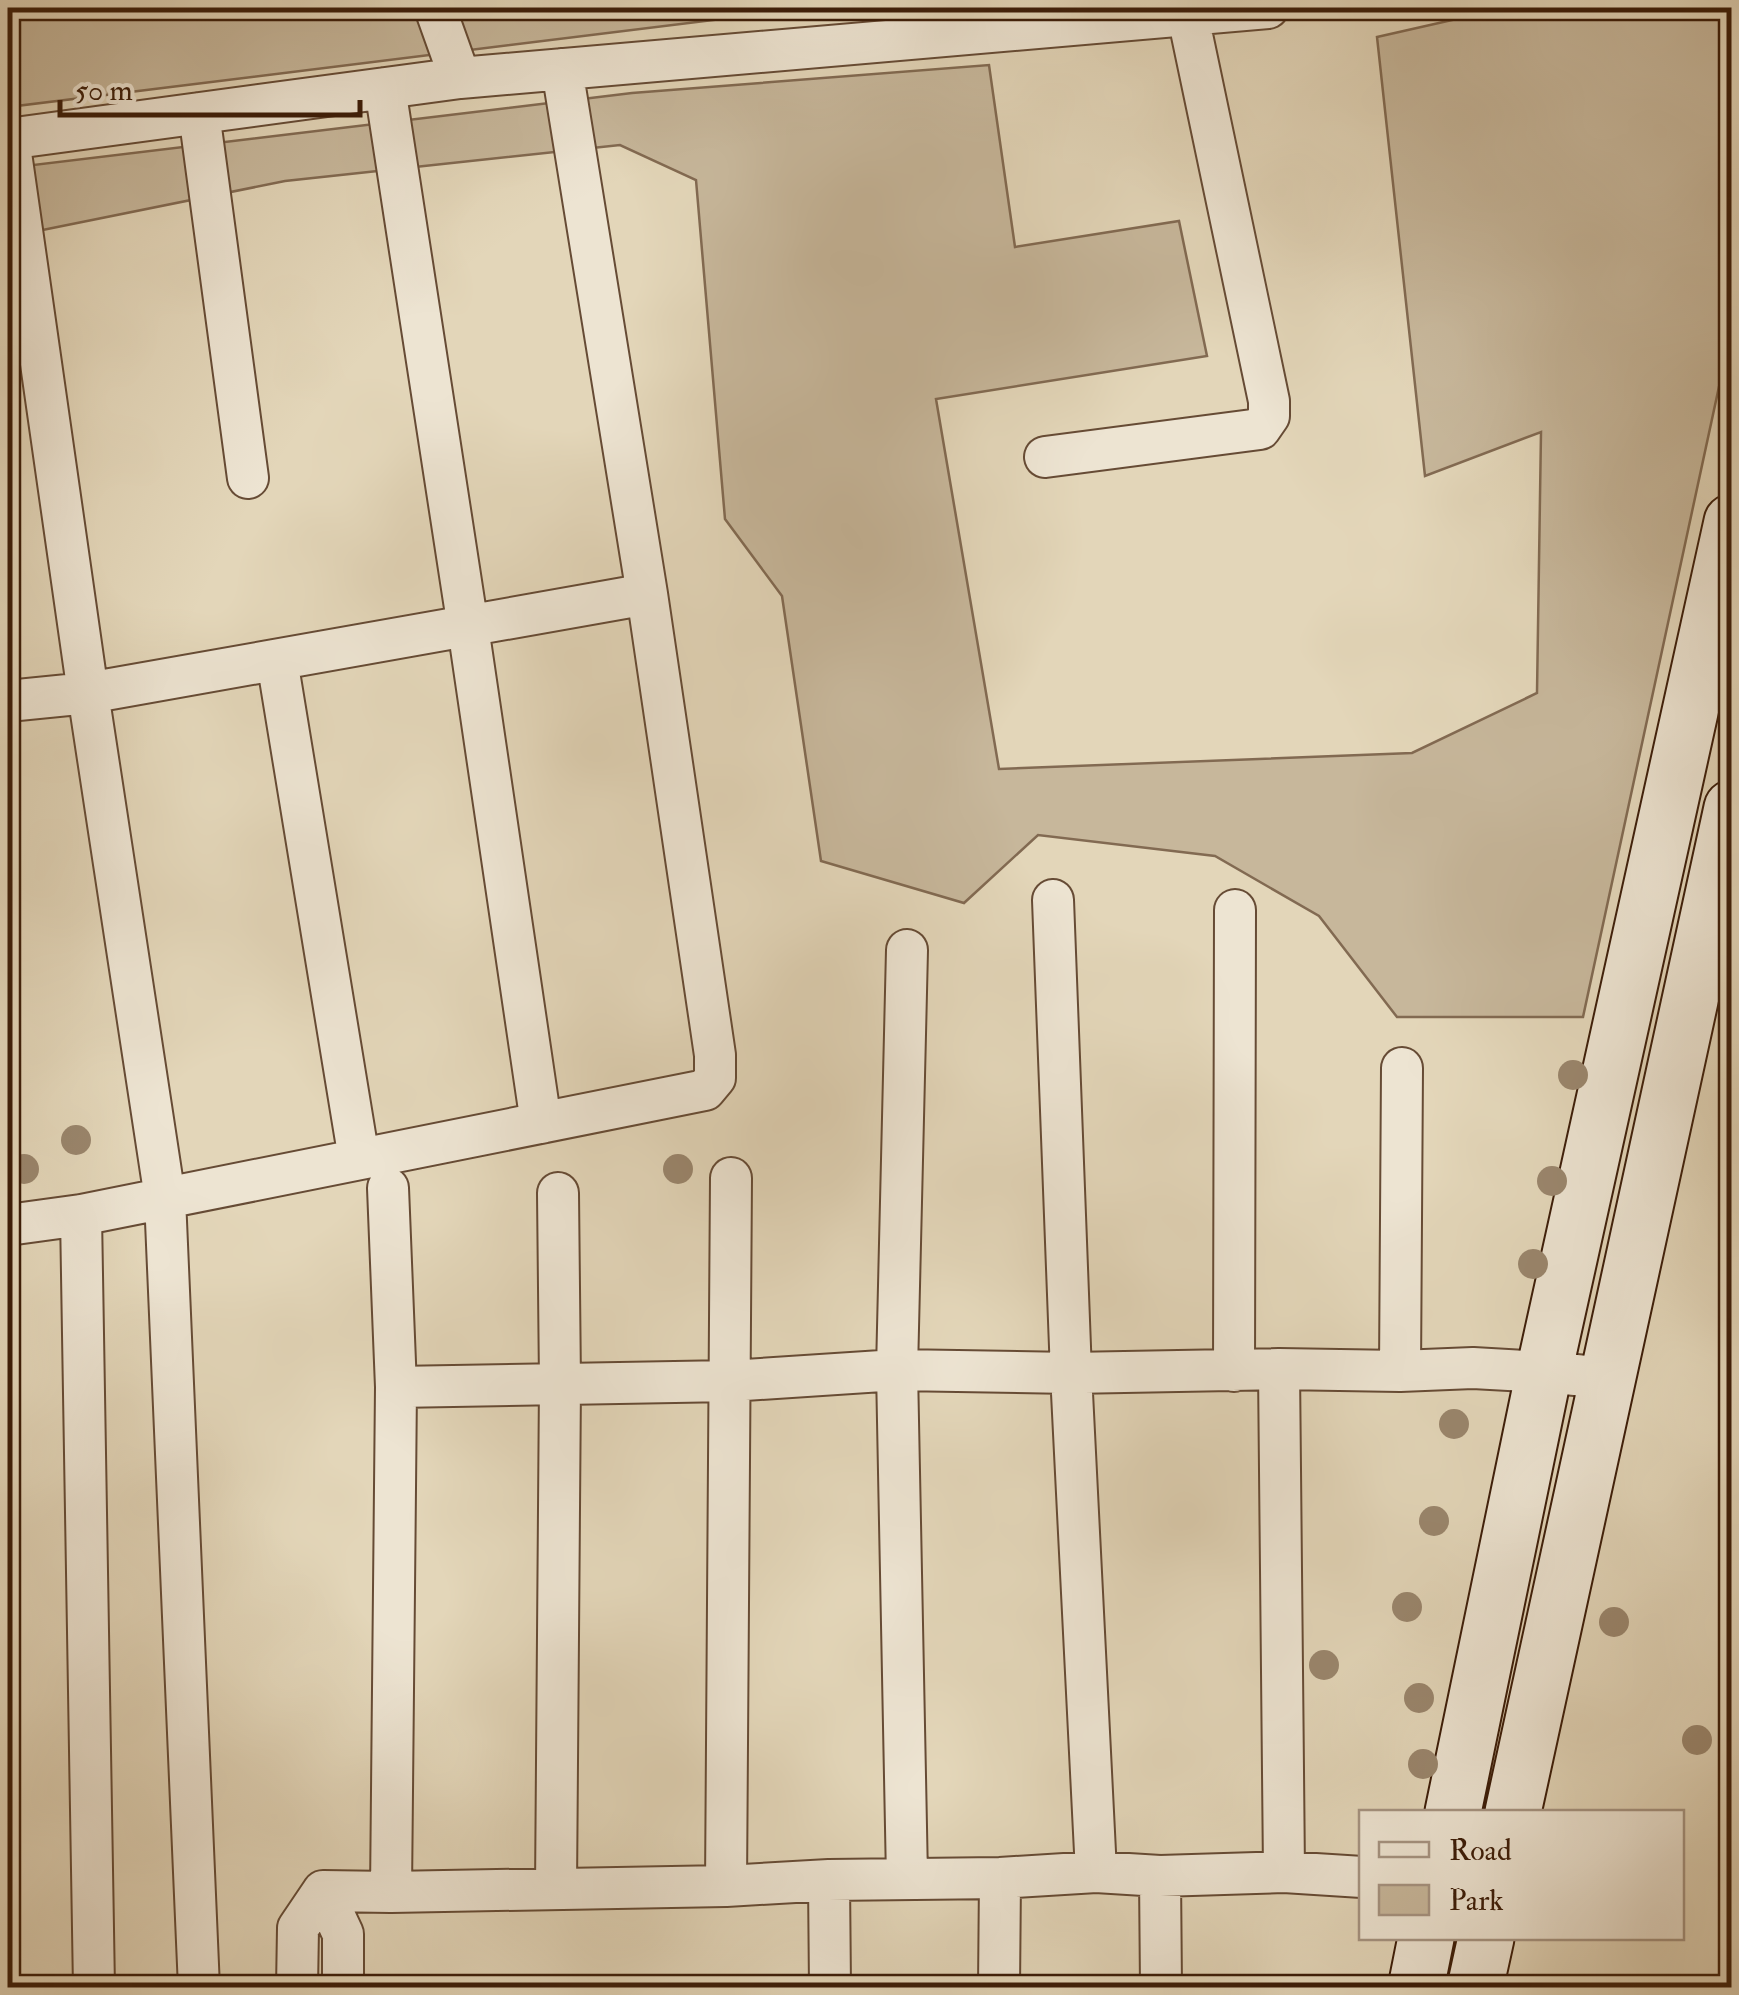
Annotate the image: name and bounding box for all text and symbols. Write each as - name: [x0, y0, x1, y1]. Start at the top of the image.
- scale bar: [60, 55, 360, 117]
- text: 50 m: [75, 72, 133, 109]
- legend: [1359, 1810, 1684, 1940]
- text: Road: [1449, 1832, 1512, 1869]
- text: Park: [1449, 1882, 1504, 1919]

